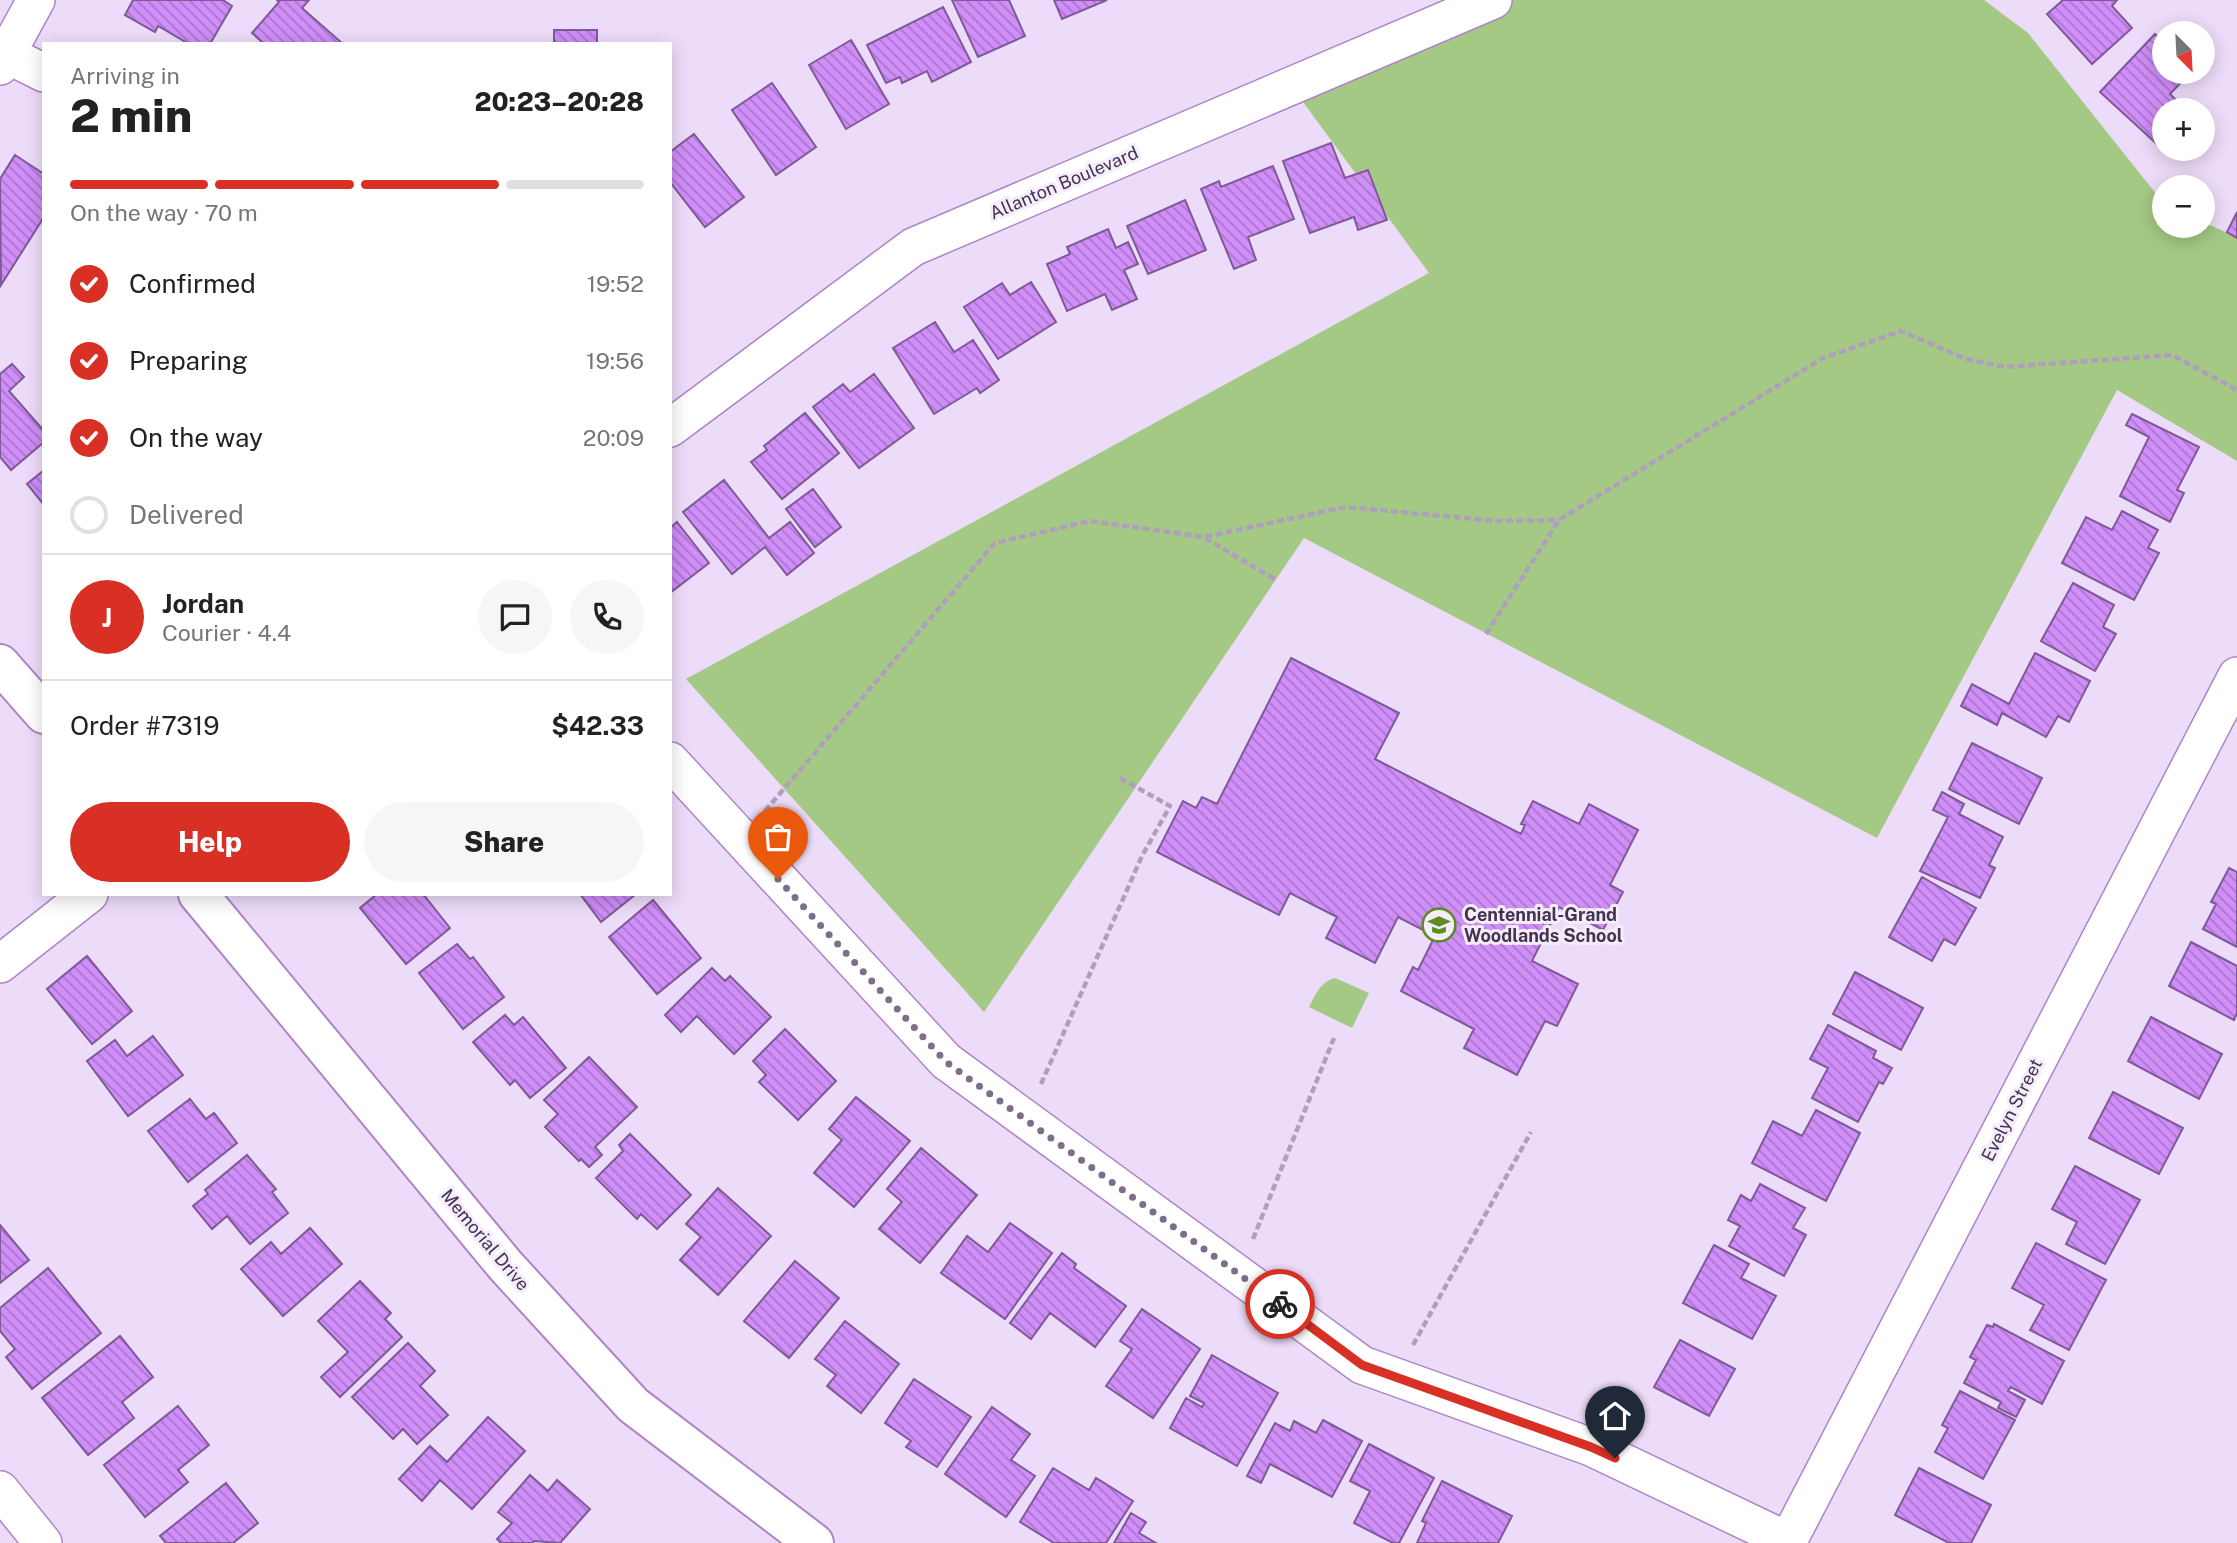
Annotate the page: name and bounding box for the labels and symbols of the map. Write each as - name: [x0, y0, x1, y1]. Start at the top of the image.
- north arrow: [2152, 21, 2216, 84]
- street label: Allanton Boulevard: [986, 142, 1141, 223]
- pin: [748, 807, 808, 879]
- place label: Centennial-Grand Woodlands School: [1464, 904, 1623, 946]
- school or university icon: Centennial-Grand Woodlands School: [1420, 906, 1458, 944]
- street label: Evelyn Street: [1977, 1055, 2046, 1164]
- street label: Memorial Drive: [437, 1185, 534, 1295]
- courier: [1245, 1269, 1315, 1339]
- pin: [1585, 1386, 1645, 1458]

